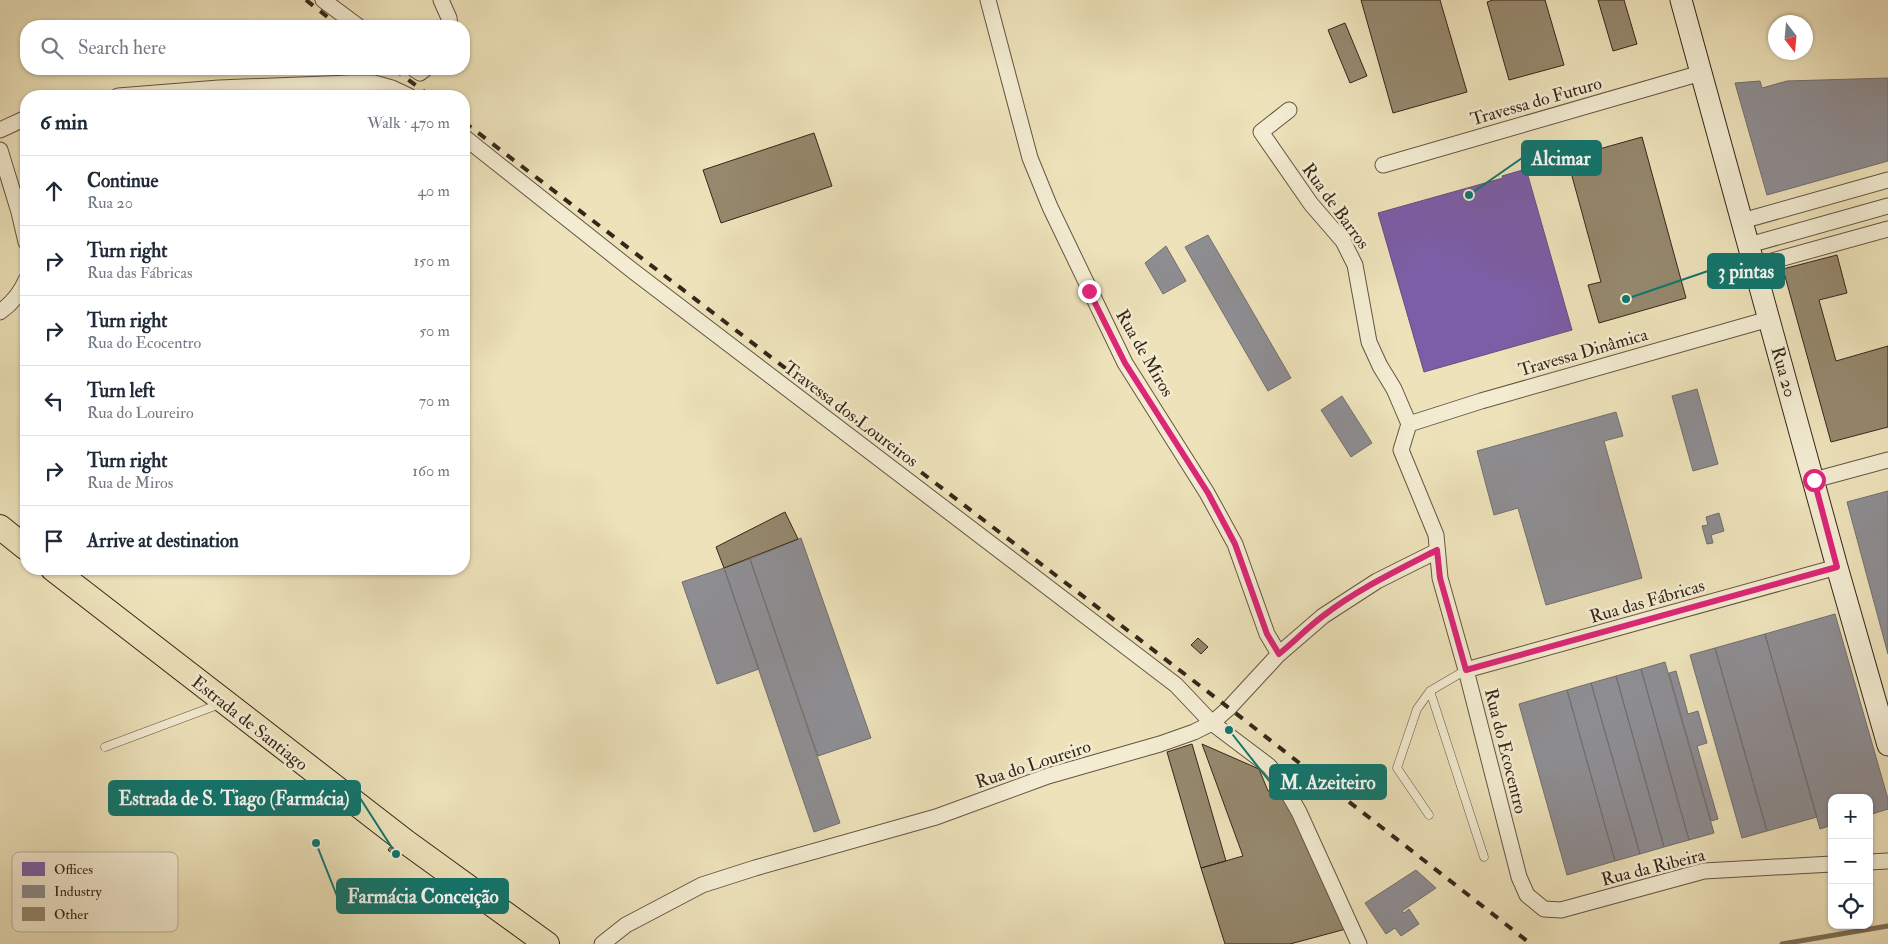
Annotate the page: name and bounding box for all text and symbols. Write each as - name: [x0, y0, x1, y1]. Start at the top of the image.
- north arrow: [1768, 15, 1813, 60]
- search box: [20, 20, 470, 75]
- icon: search: [38, 34, 66, 62]
- text: Search here: [78, 36, 166, 60]
- street label: Travessa do Futuro: [1468, 72, 1605, 131]
- text: 6 min: [40, 109, 88, 136]
- text: Walk · 470 m: [367, 113, 450, 133]
- callout: Alcimar: [1522, 141, 1601, 175]
- text: Alcimar: [1530, 147, 1592, 171]
- street label: Rua de Barros: [1297, 159, 1375, 254]
- text: Continue: [87, 169, 158, 193]
- icon: ahead: [40, 177, 68, 205]
- text: 40 m: [417, 181, 450, 201]
- text: Rua 20: [87, 193, 133, 213]
- text: Turn right: [87, 239, 167, 263]
- icon: right: [40, 247, 68, 275]
- text: 150 m: [413, 251, 450, 271]
- callout: 3 pintas: [1708, 254, 1784, 288]
- text: 3 pintas: [1718, 260, 1774, 285]
- text: Rua das Fábricas: [87, 263, 192, 283]
- route end: [1078, 280, 1101, 303]
- street label: Rua de Miros: [1110, 305, 1179, 401]
- text: Turn right: [87, 309, 167, 333]
- icon: right: [40, 317, 68, 345]
- text: 50 m: [419, 321, 450, 341]
- street label: Travessa Dinâmica: [1516, 323, 1651, 382]
- text: Rua do Ecocentro: [87, 333, 201, 353]
- street label: Rua 20: [1765, 344, 1802, 400]
- street label: Travessa dos Loureiros: [779, 356, 923, 473]
- text: Turn left: [87, 379, 155, 403]
- icon: left: [40, 387, 68, 415]
- text: 70 m: [419, 391, 450, 411]
- text: Rua do Loureiro: [87, 403, 194, 423]
- text: Turn right: [87, 449, 167, 473]
- icon: right: [40, 457, 68, 485]
- text: 160 m: [412, 461, 450, 481]
- route start: [1803, 469, 1826, 492]
- text: Rua de Miros: [87, 473, 173, 493]
- icon: arrive: [40, 527, 68, 555]
- text: Arrive at destination: [87, 529, 239, 553]
- street label: Rua das Fábricas: [1587, 574, 1707, 629]
- street label: Estrada de Santiago: [187, 671, 313, 776]
- street label: Rua do Ecocentro: [1479, 686, 1532, 817]
- street label: Rua do Loureiro: [973, 735, 1094, 794]
- callout: M. Azeiteiro: [1270, 765, 1386, 799]
- text: M. Azeiteiro: [1279, 771, 1376, 795]
- callout: Estrada de S. Tiago (Farmácia): [109, 781, 360, 815]
- text: Estrada de S. Tiago (Farmácia): [119, 787, 349, 812]
- map controls: [1828, 794, 1873, 929]
- button: +: [1828, 794, 1873, 839]
- button: −: [1828, 839, 1873, 884]
- street label: Rua da Ribeira: [1599, 843, 1708, 891]
- legend: [12, 852, 178, 932]
- text: Offices: [54, 861, 93, 878]
- callout: Farmácia Conceição: [337, 879, 508, 913]
- text: Industry: [54, 883, 103, 901]
- button: locate: [1828, 884, 1873, 929]
- text: Farmácia Conceição: [347, 885, 499, 909]
- text: Other: [54, 906, 89, 923]

